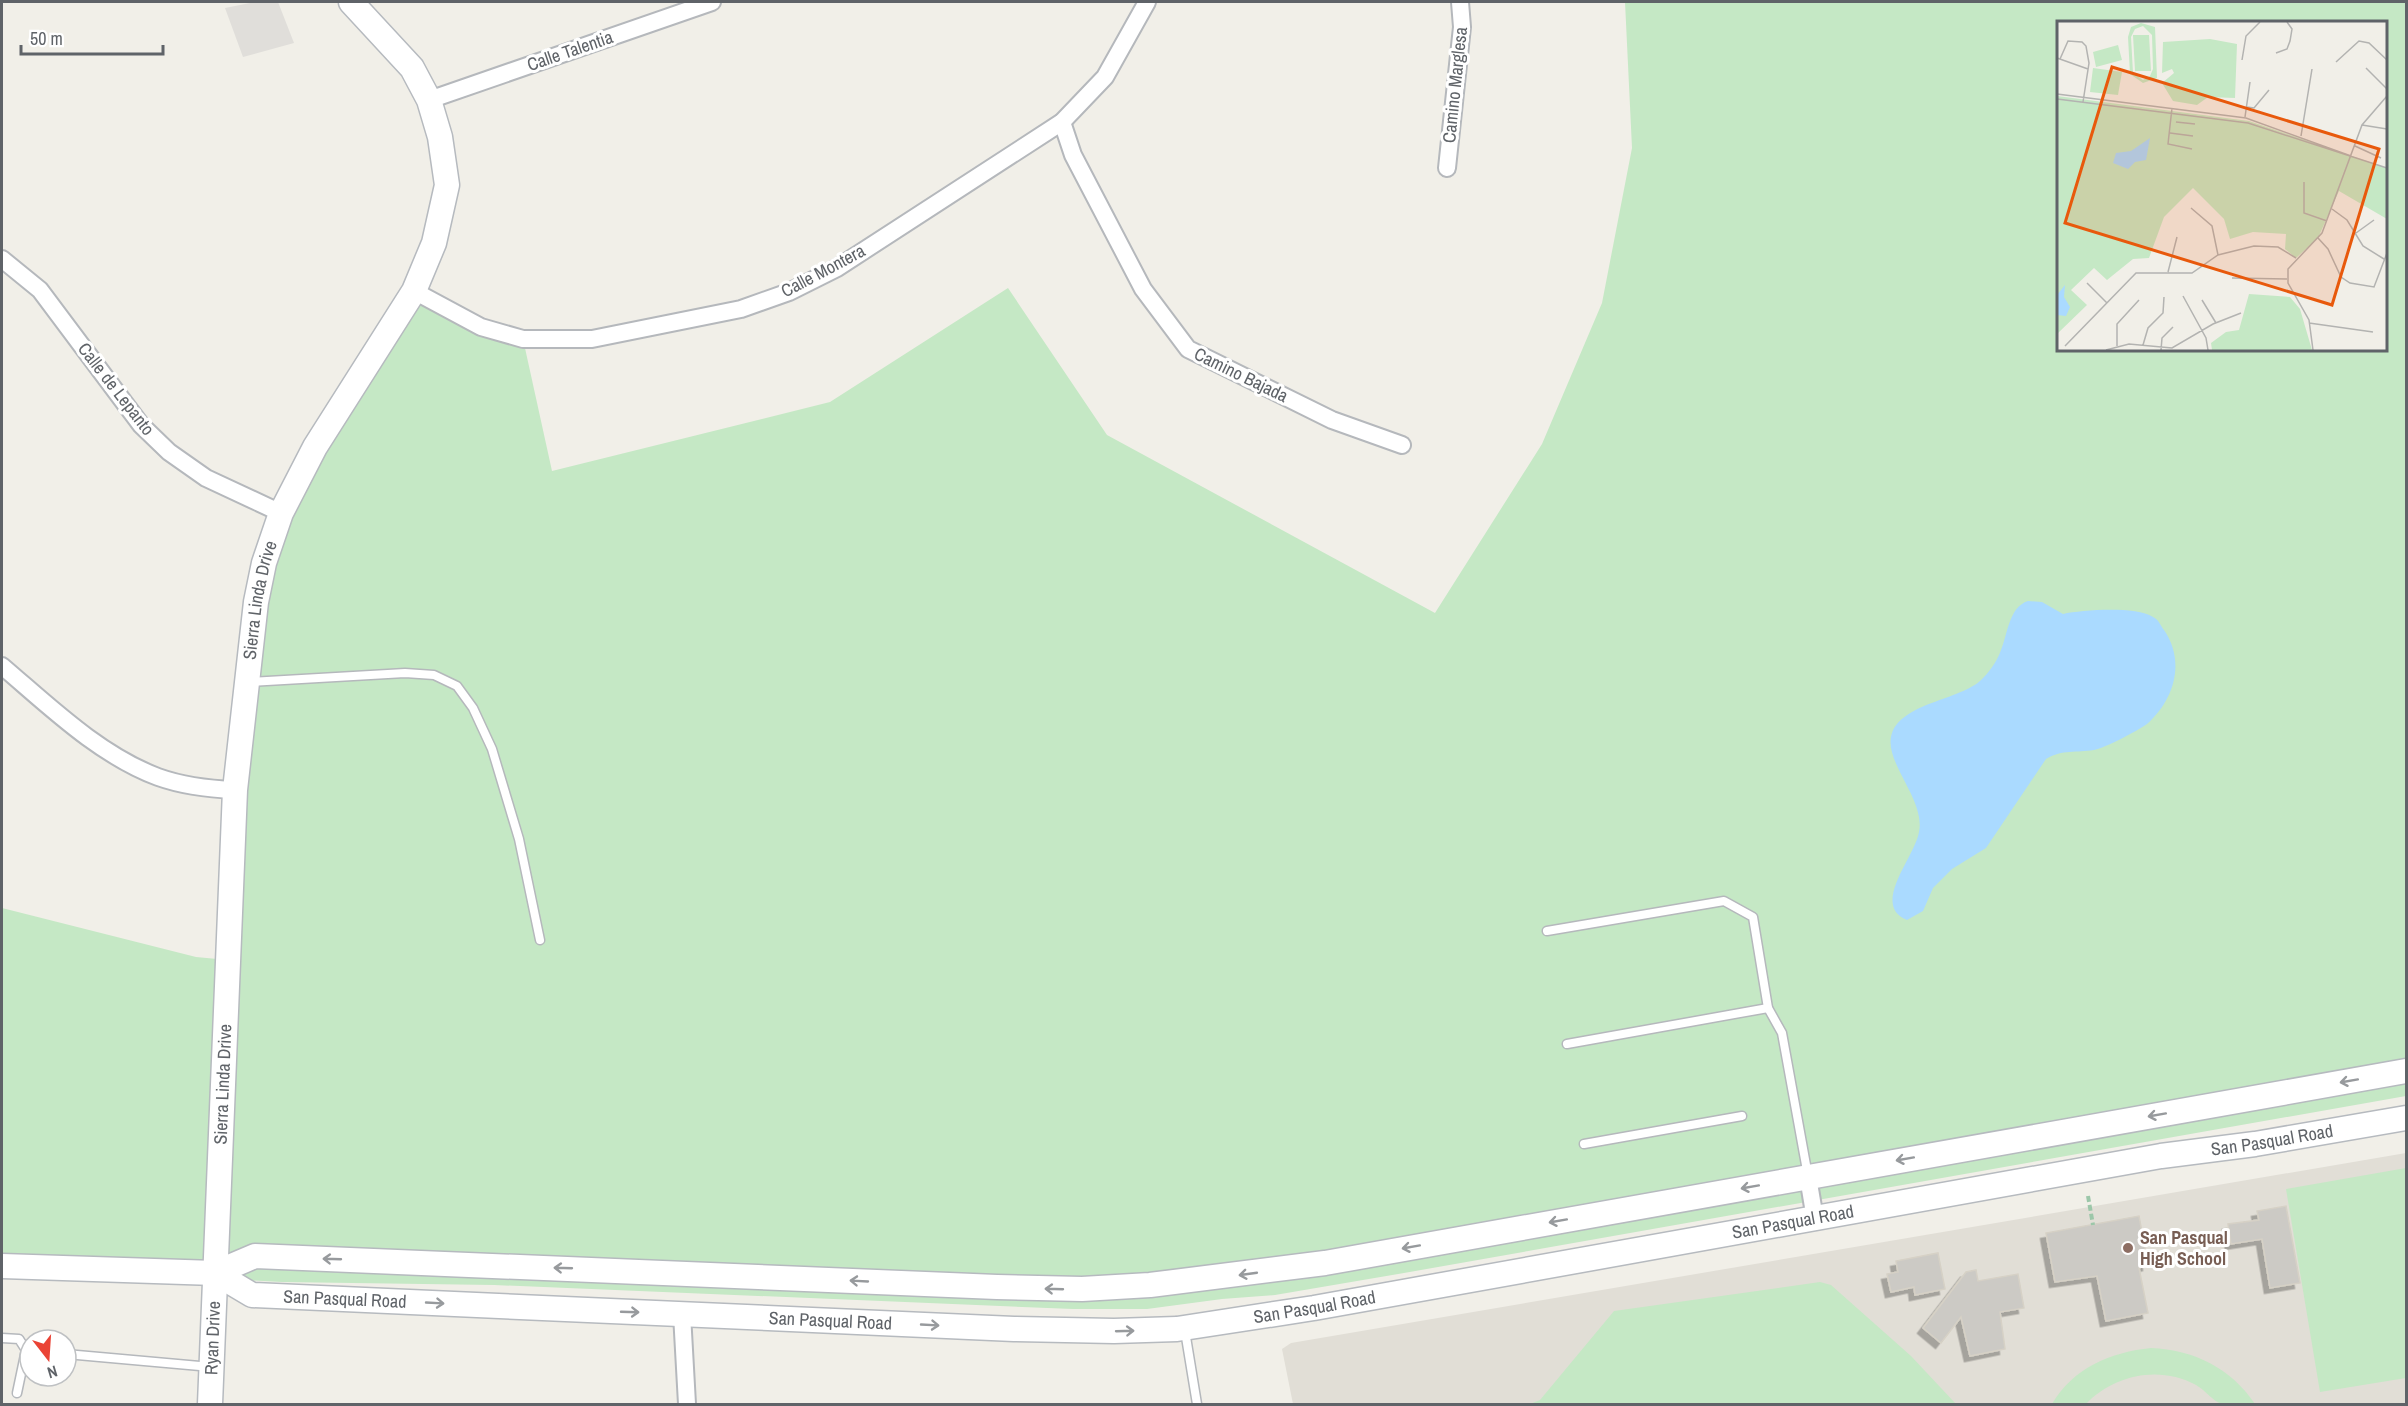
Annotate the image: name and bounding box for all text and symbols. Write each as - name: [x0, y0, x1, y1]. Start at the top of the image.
- scale bar: [21, 18, 164, 56]
- inset map: [2057, 21, 2387, 351]
- street label: Calle Talentia: [523, 24, 616, 77]
- text: 50 m: [30, 26, 63, 51]
- street label: Camino Marglesa: [1436, 26, 1473, 144]
- street label: Calle Montera: [776, 238, 869, 303]
- street label: Calle de Lepanto: [72, 337, 161, 440]
- street label: Camino Bajada: [1190, 341, 1292, 408]
- street label: Sierra Linda Drive: [237, 537, 283, 661]
- street label: Sierra Linda Drive: [208, 1023, 237, 1145]
- one-way arrow: [2340, 1076, 2359, 1087]
- one-way arrow: [2148, 1110, 2167, 1121]
- street label: San Pasqual Road: [2209, 1118, 2335, 1162]
- one-way arrow: [1896, 1154, 1915, 1165]
- one-way arrow: [1741, 1182, 1760, 1193]
- street label: San Pasqual Road: [1730, 1198, 1856, 1245]
- one-way arrow: [1549, 1216, 1568, 1227]
- place label: San Pasqual High School: [2140, 1225, 2228, 1271]
- marker: San Pasqual High School: [2121, 1241, 2135, 1255]
- one-way arrow: [1402, 1242, 1421, 1253]
- one-way arrow: [323, 1253, 343, 1264]
- one-way arrow: [553, 1262, 573, 1274]
- one-way arrow: [1239, 1269, 1258, 1280]
- one-way arrow: [849, 1275, 869, 1286]
- street label: San Pasqual Road: [283, 1283, 407, 1314]
- one-way arrow: [1044, 1283, 1064, 1294]
- street label: San Pasqual Road: [1252, 1284, 1377, 1329]
- one-way arrow: [425, 1298, 445, 1309]
- street label: Ryan Drive: [198, 1301, 226, 1375]
- street label: San Pasqual Road: [768, 1305, 893, 1336]
- one-way arrow: [620, 1306, 640, 1318]
- one-way arrow: [919, 1320, 939, 1331]
- one-way arrow: [1114, 1325, 1134, 1336]
- north arrow: [18, 1328, 78, 1388]
- text: N: [45, 1360, 60, 1384]

